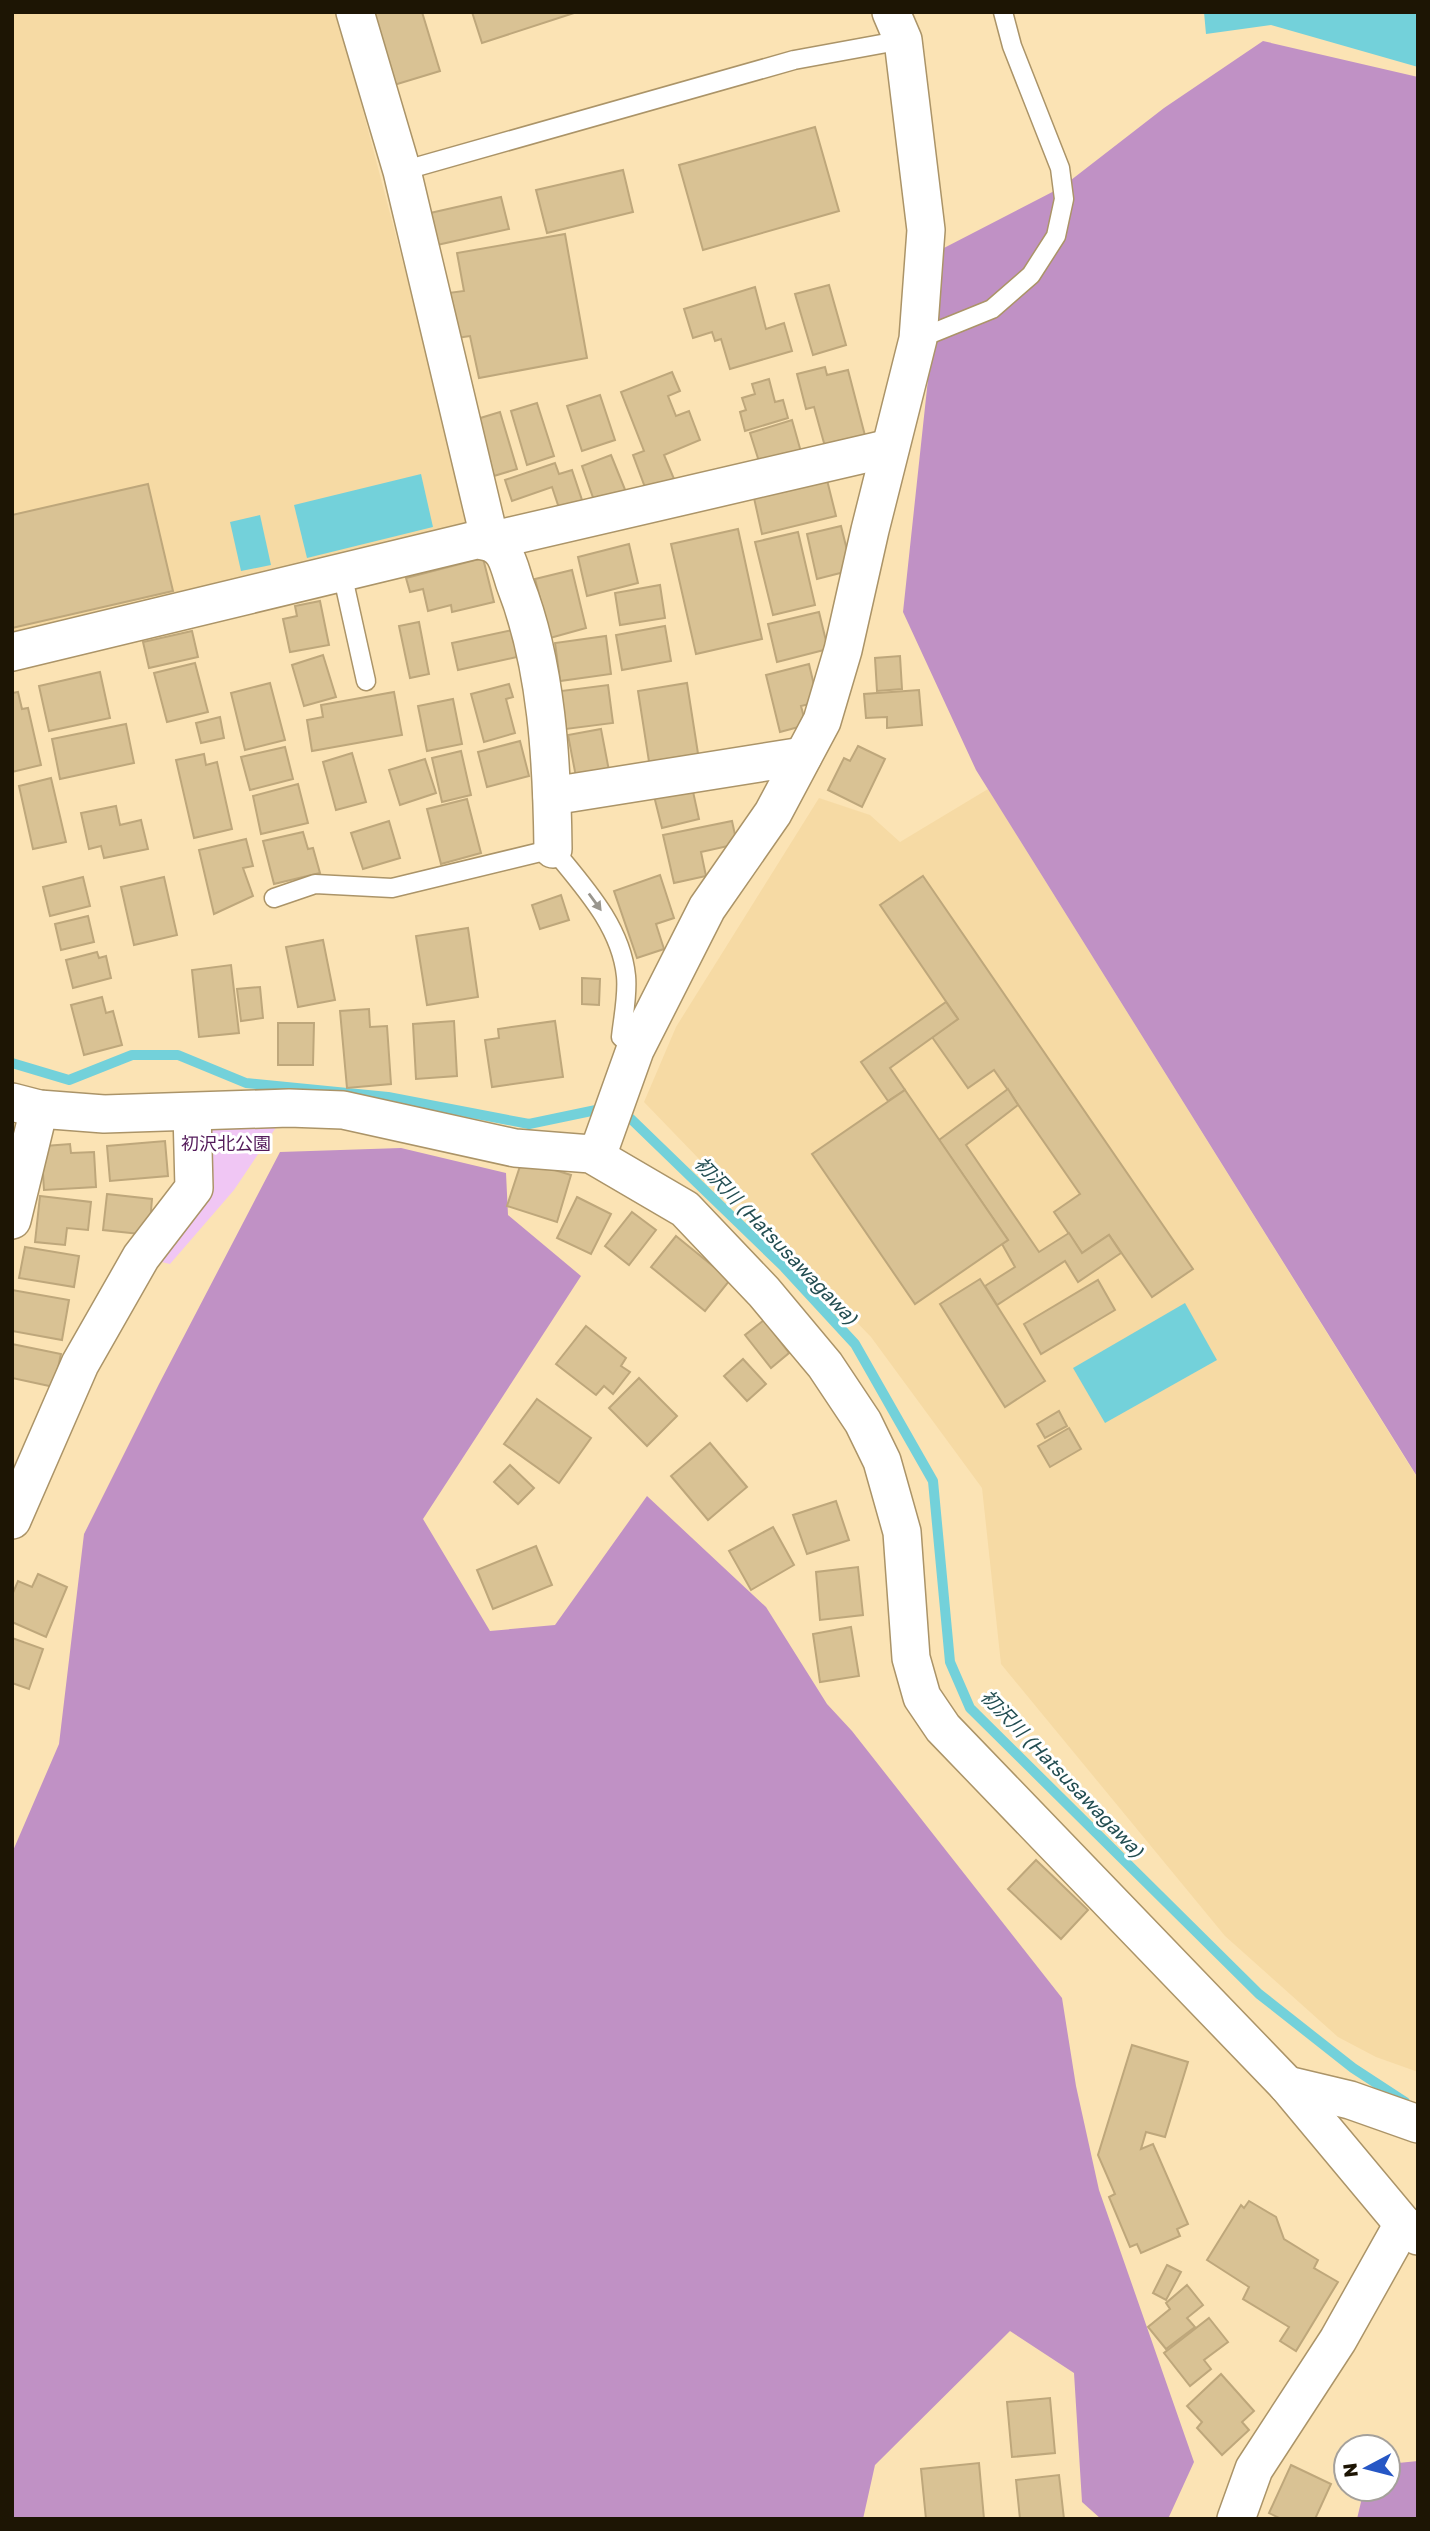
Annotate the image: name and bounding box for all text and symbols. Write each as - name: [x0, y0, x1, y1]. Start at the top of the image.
- one-way arrow: [588, 893, 602, 912]
- park label: 初沢北公園: [181, 1132, 271, 1154]
- water label: 初沢川 (Hatsusawagawa): [691, 1151, 864, 1329]
- water label: 初沢川 (Hatsusawagawa): [977, 1684, 1150, 1862]
- north arrow: [1332, 2433, 1402, 2503]
- text: N: [1337, 2462, 1362, 2479]

